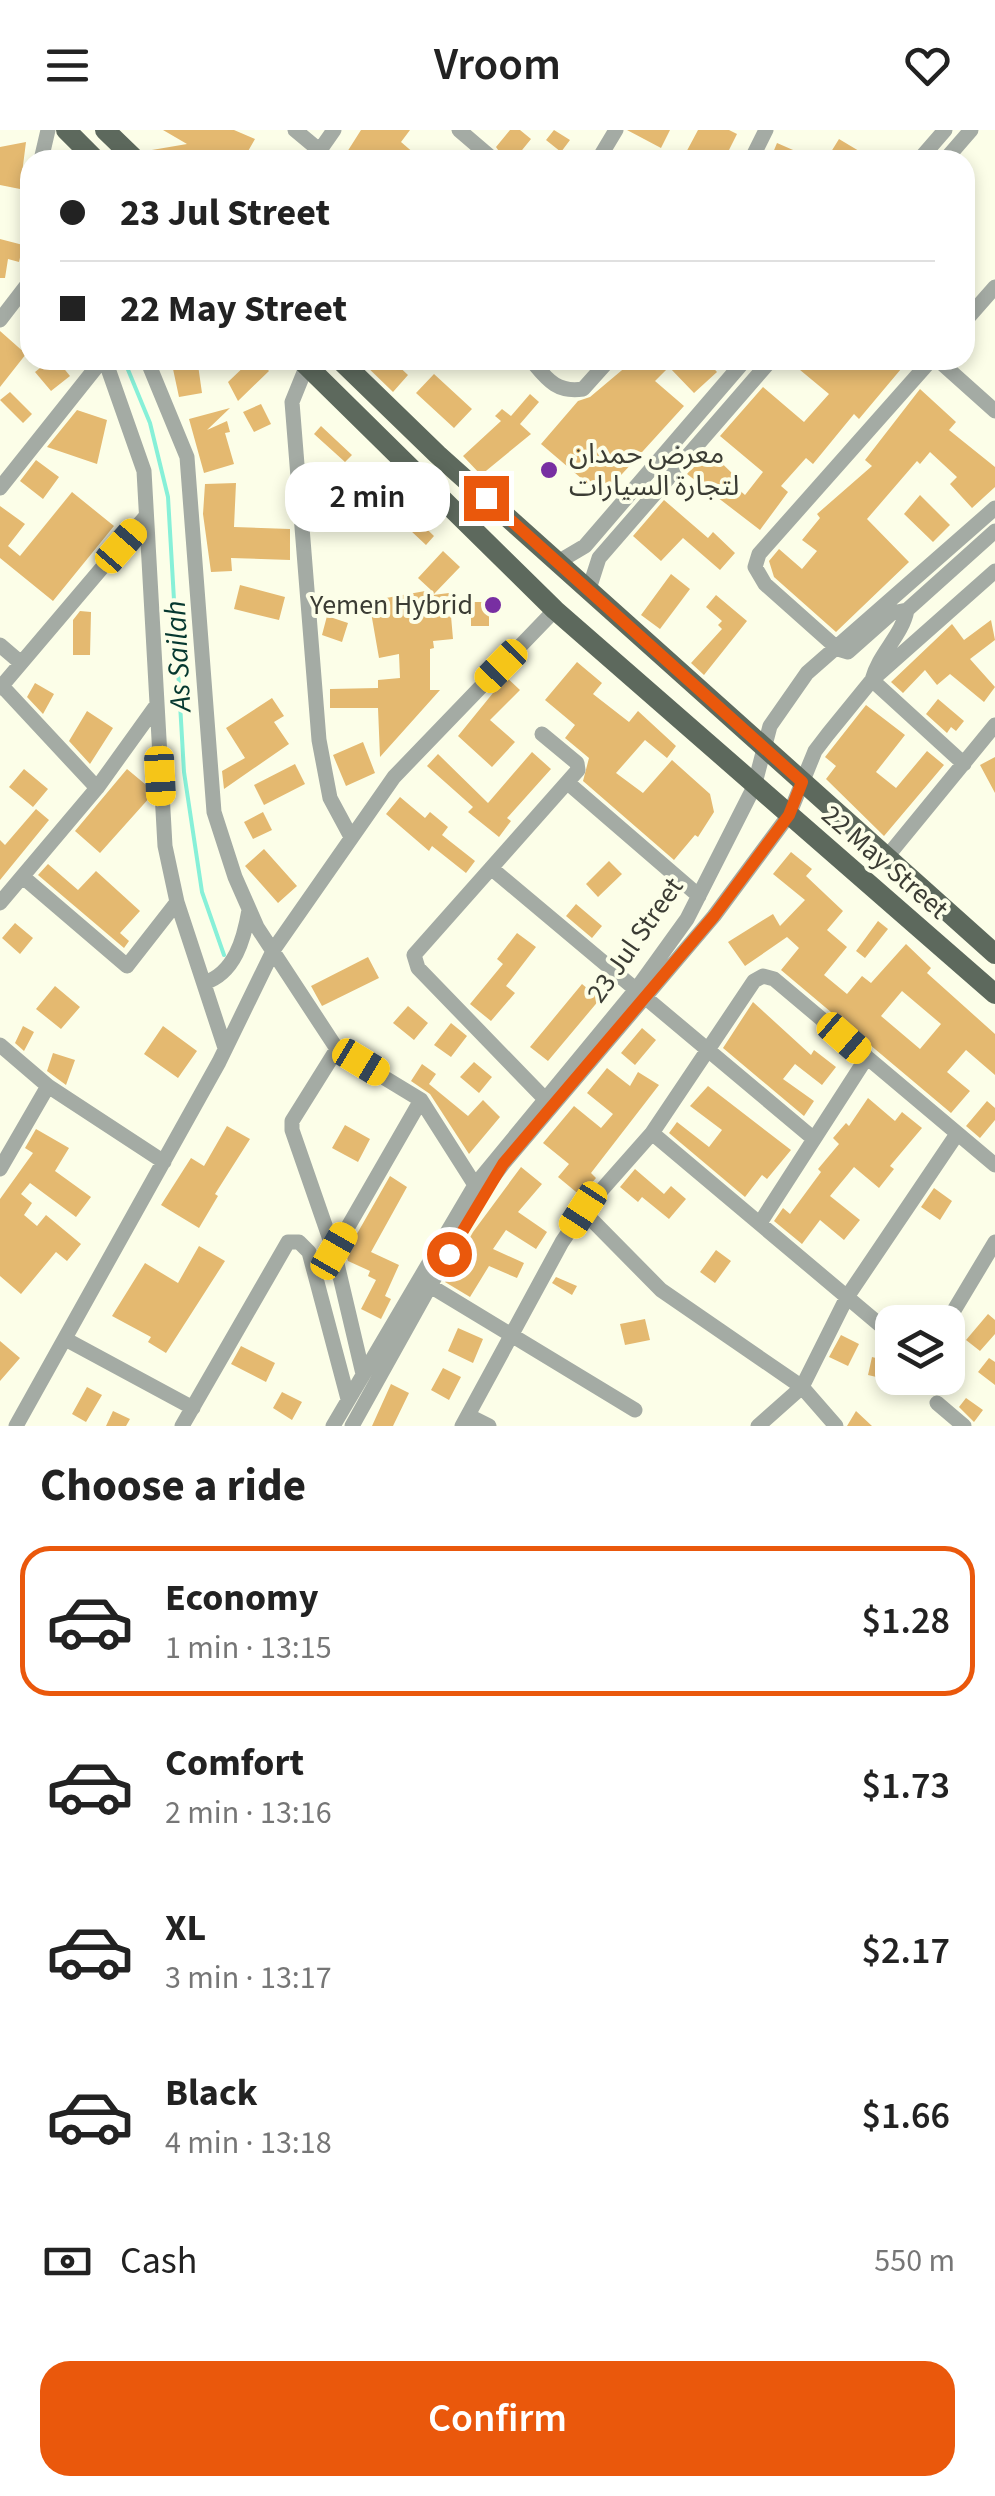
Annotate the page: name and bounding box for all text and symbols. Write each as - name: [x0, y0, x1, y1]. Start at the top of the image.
- text: Vroom: [434, 33, 561, 97]
- icon: menu: [40, 38, 95, 93]
- icon: heart: [900, 38, 955, 93]
- text: 23 Jul Street: [120, 186, 330, 240]
- text: 22 May Street: [120, 282, 347, 336]
- place label: معرض حمدان لتجارة السيارات: [569, 434, 739, 506]
- marker: معرض حمدان لتجارة السيارات: [538, 459, 560, 481]
- callout: 2 min: [286, 463, 451, 533]
- text: 2 min: [329, 474, 406, 520]
- route end: [464, 476, 509, 521]
- car: [90, 514, 152, 578]
- place label: Yemen Hybrid: [309, 585, 473, 625]
- marker: Yemen Hybrid: [482, 594, 504, 616]
- water label: As Sailah: [154, 599, 202, 715]
- car: [469, 634, 533, 698]
- car: [143, 745, 177, 807]
- street label: 22 May Street: [813, 795, 958, 929]
- street label: 23 Jul Street: [577, 869, 693, 1011]
- car: [812, 1007, 876, 1069]
- car: [328, 1034, 394, 1090]
- car: [554, 1177, 612, 1243]
- car: [306, 1218, 362, 1284]
- route start: [427, 1232, 472, 1277]
- map controls: [875, 1305, 965, 1395]
- button: layers: [875, 1305, 965, 1395]
- text: Choose a ride: [40, 1454, 306, 1518]
- text: Economy: [165, 1571, 318, 1625]
- icon: car: [45, 1576, 135, 1666]
- text: $1.28: [862, 1594, 950, 1648]
- text: 1 min · 13:15: [165, 1625, 332, 1671]
- text: Comfort: [165, 1736, 304, 1790]
- icon: car: [45, 1741, 135, 1831]
- text: $1.73: [862, 1759, 950, 1813]
- text: 2 min · 13:16: [165, 1790, 332, 1836]
- text: XL: [165, 1901, 206, 1955]
- icon: car: [45, 1906, 135, 1996]
- text: $2.17: [862, 1924, 950, 1978]
- text: 3 min · 13:17: [165, 1955, 332, 2001]
- text: Black: [165, 2066, 258, 2120]
- icon: car: [45, 2071, 135, 2161]
- text: $1.66: [862, 2089, 950, 2143]
- text: 4 min · 13:18: [165, 2120, 332, 2166]
- icon: cash: [40, 2234, 95, 2289]
- text: Cash: [120, 2234, 197, 2288]
- text: 550 m: [874, 2238, 955, 2284]
- button: Confirm: [40, 2361, 955, 2476]

